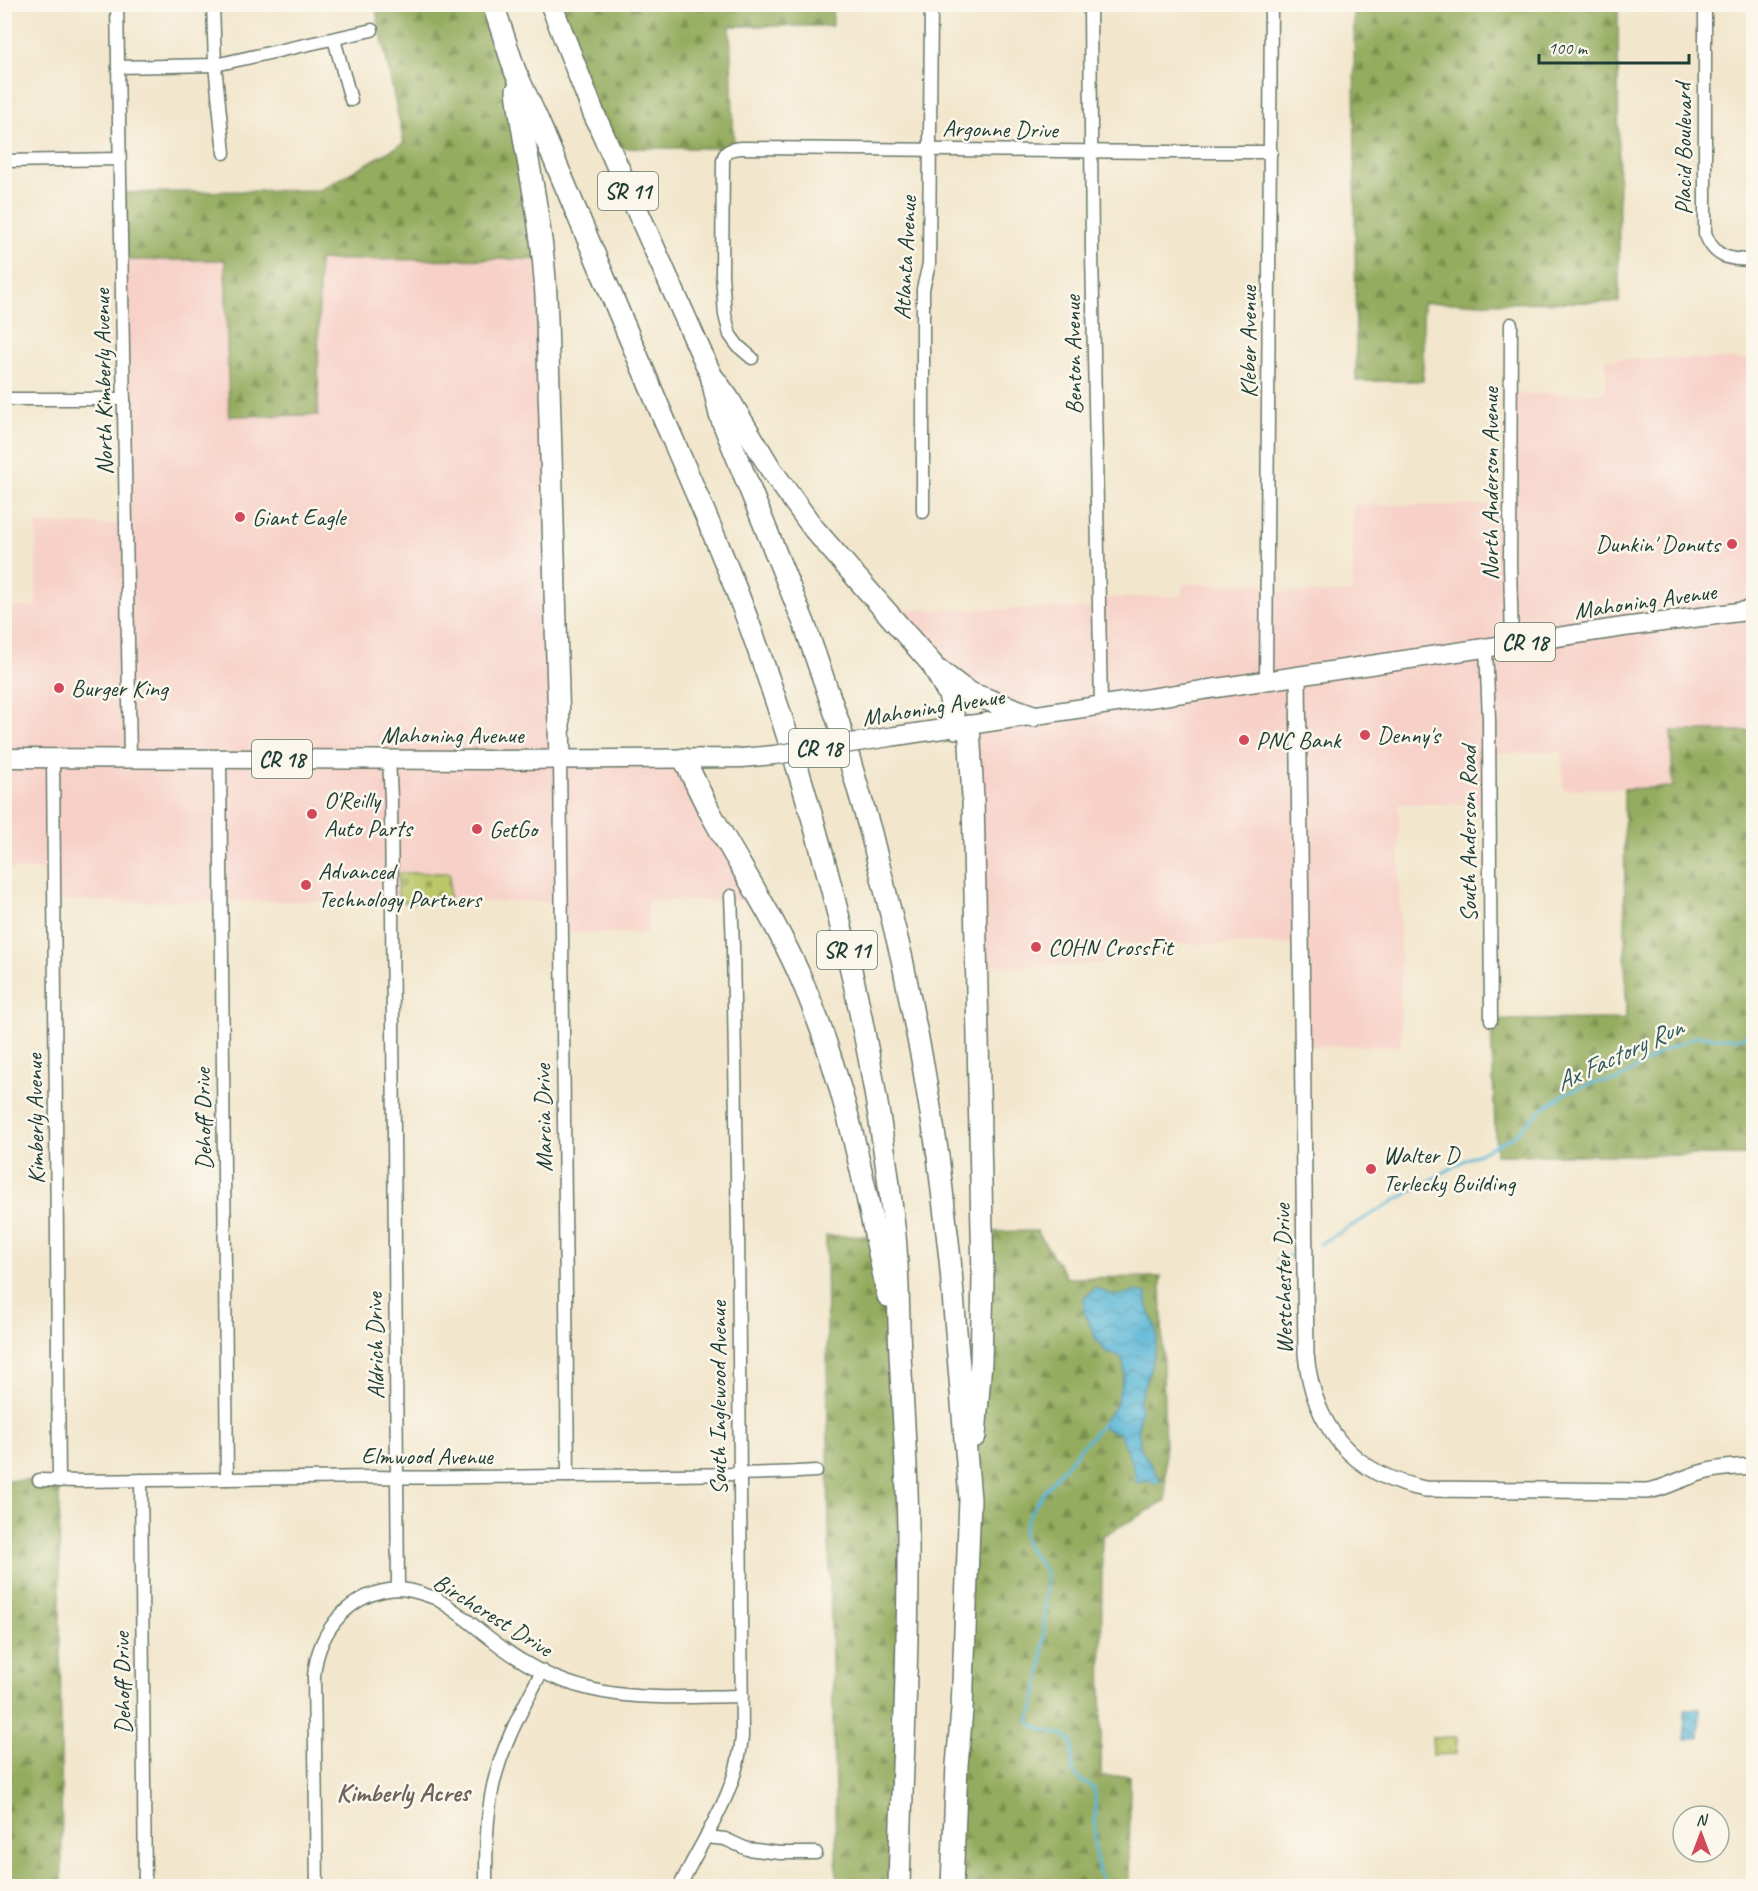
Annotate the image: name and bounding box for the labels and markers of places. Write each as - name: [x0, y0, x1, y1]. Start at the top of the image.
- place label: Giant Eagle: [252, 502, 348, 532]
- marker: Giant Eagle: [233, 510, 247, 524]
- place label: Dunkin' Donuts: [1595, 529, 1722, 559]
- marker: Dunkin' Donuts: [1725, 537, 1739, 551]
- place label: Burger King: [71, 673, 170, 703]
- marker: Burger King: [52, 681, 66, 695]
- place label: Denny's: [1377, 720, 1443, 750]
- place label: PNC Bank: [1256, 725, 1343, 755]
- marker: Denny's: [1358, 728, 1372, 742]
- marker: PNC Bank: [1237, 733, 1251, 747]
- place label: O'Reilly Auto Parts: [324, 785, 415, 843]
- marker: O'Reilly Auto Parts: [305, 807, 319, 821]
- place label: GetGo: [489, 814, 539, 844]
- marker: GetGo: [470, 822, 484, 836]
- place label: Advanced Technology Partners: [318, 856, 483, 914]
- marker: Advanced Technology Partners: [299, 878, 313, 892]
- place label: COHN CrossFit: [1048, 932, 1174, 962]
- marker: COHN CrossFit: [1029, 940, 1043, 954]
- place label: Walter D Terlecky Building: [1383, 1140, 1516, 1198]
- marker: Walter D Terlecky Building: [1364, 1162, 1378, 1176]

